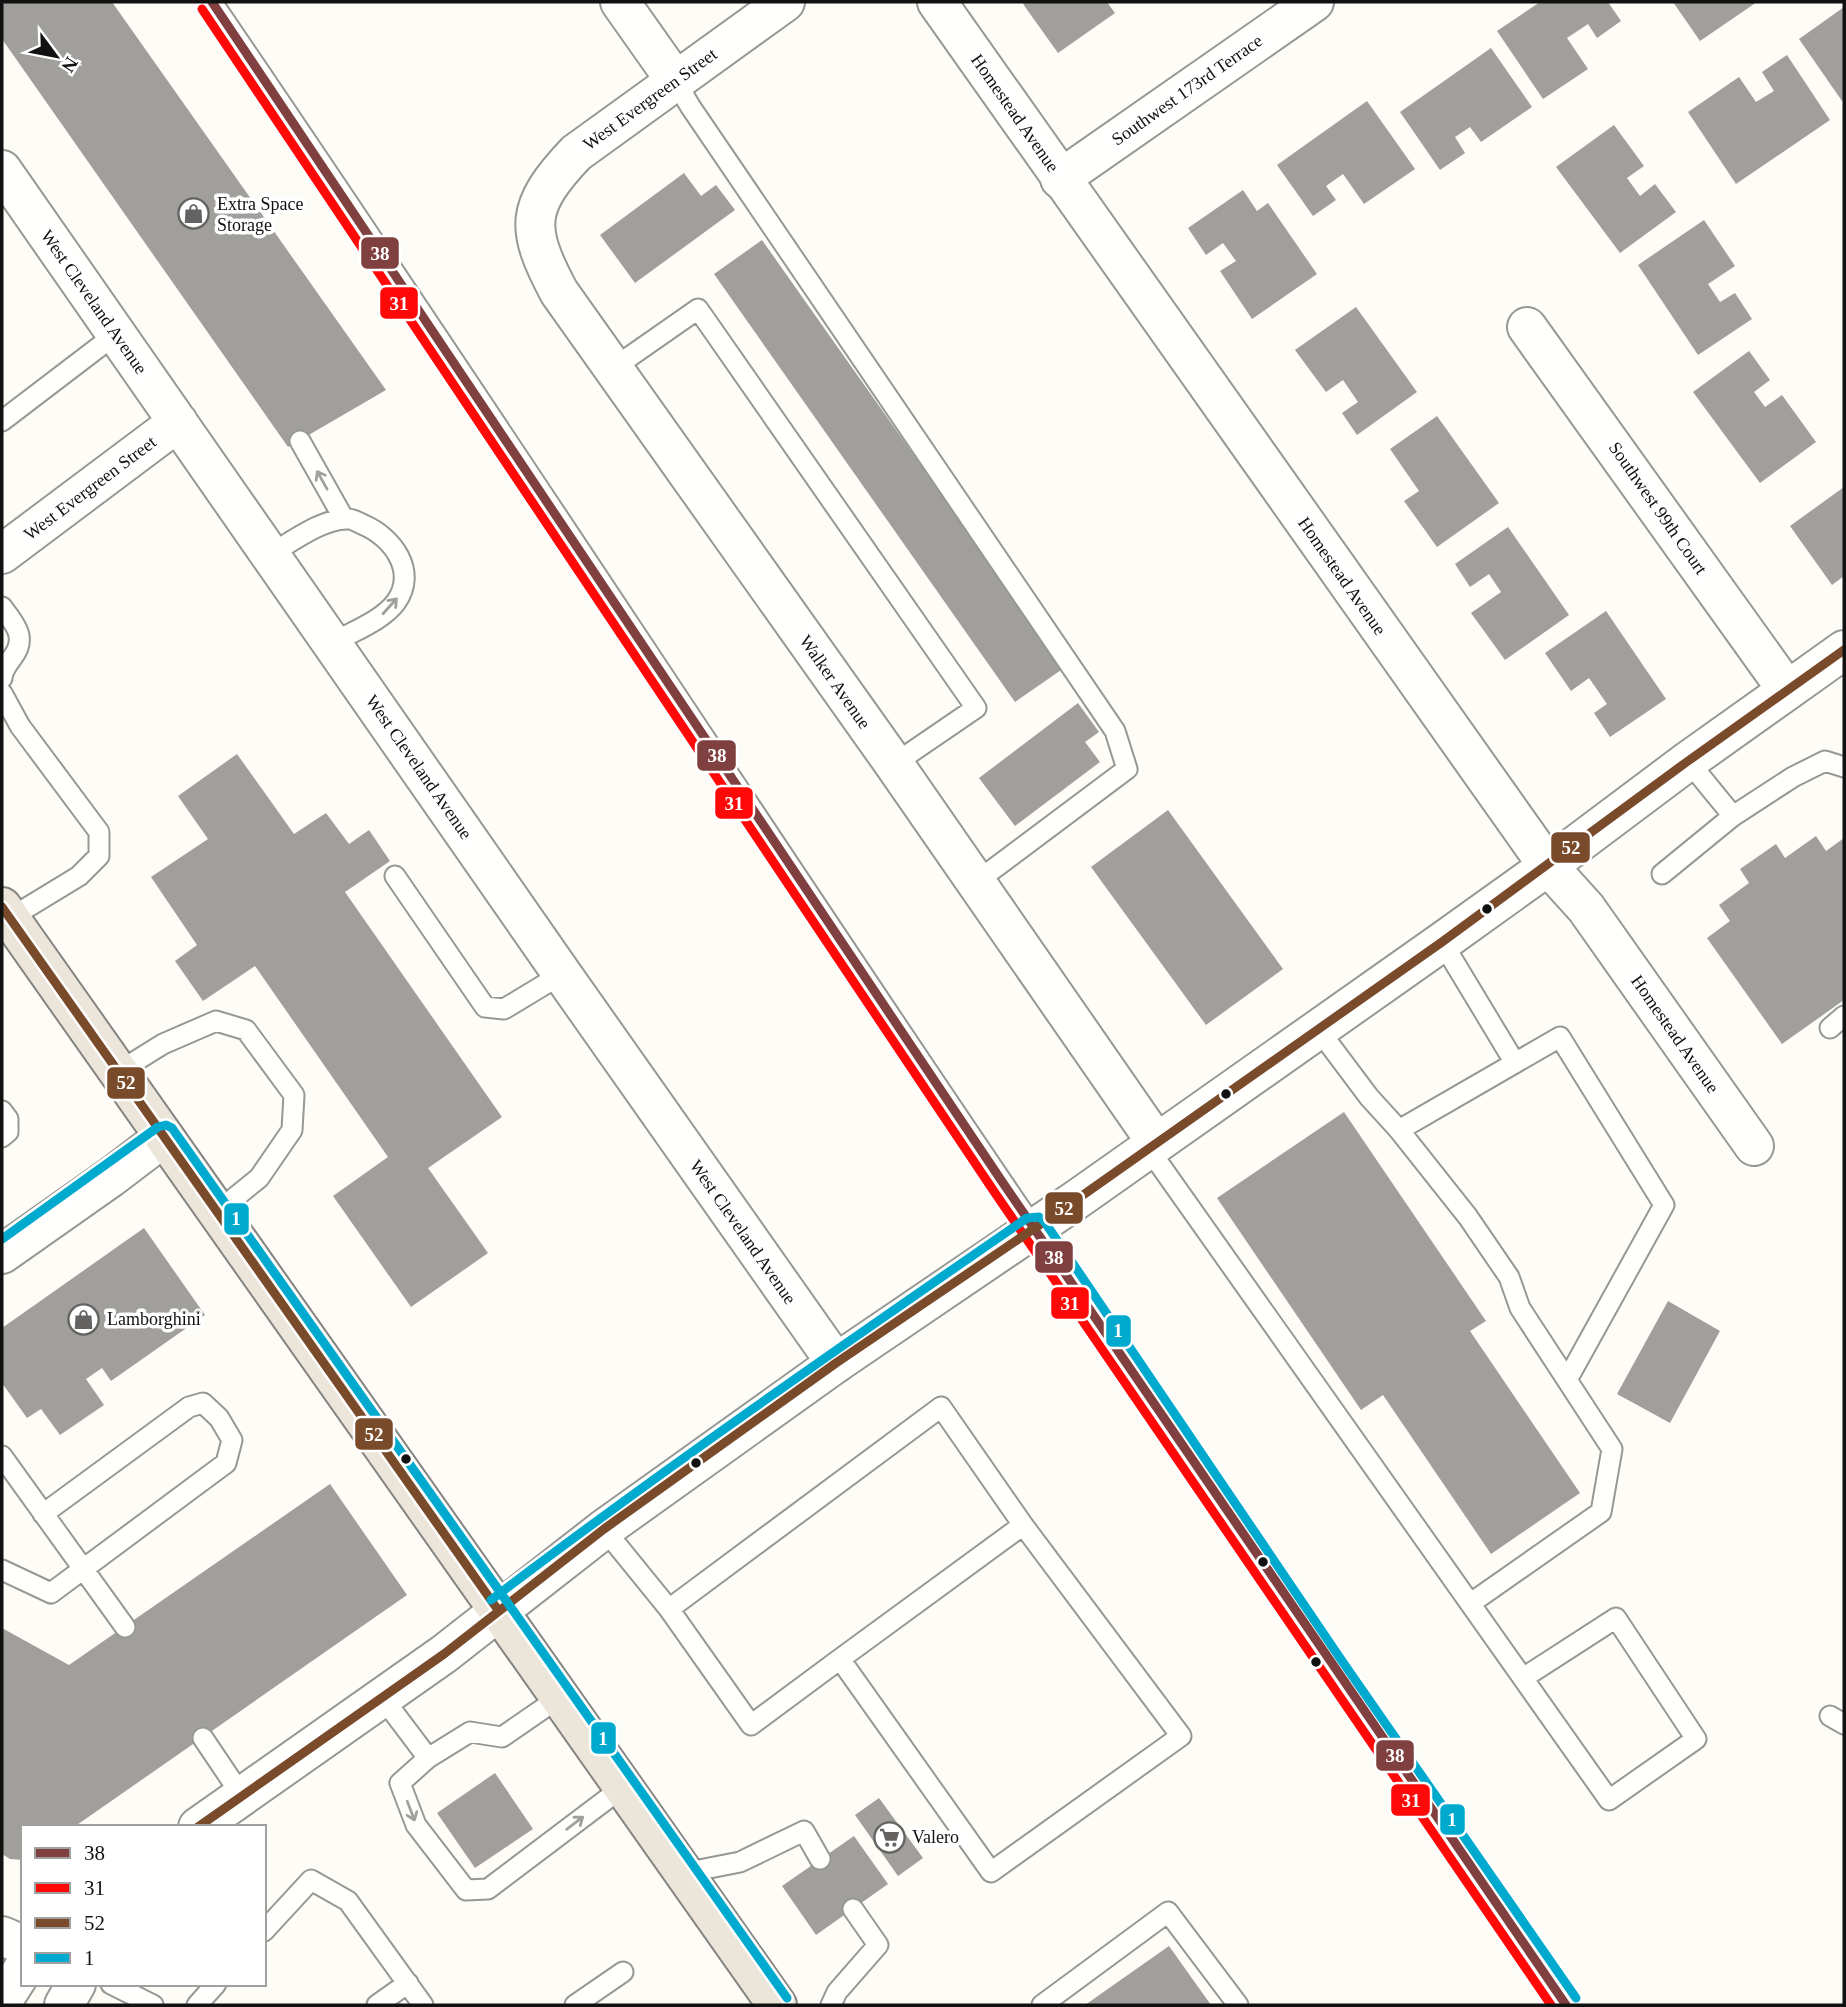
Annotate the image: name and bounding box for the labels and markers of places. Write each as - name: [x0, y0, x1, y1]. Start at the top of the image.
- place label: Extra Space Storage: [217, 194, 303, 235]
- shop icon: Extra Space Storage: [177, 197, 211, 231]
- unlabelled marker: [1480, 902, 1494, 916]
- unlabelled marker: [1219, 1087, 1233, 1101]
- shop icon: Lamborghini: [67, 1302, 101, 1336]
- place label: Lamborghini: [107, 1309, 201, 1329]
- unlabelled marker: [399, 1452, 413, 1466]
- unlabelled marker: [689, 1456, 703, 1470]
- unlabelled marker: [1256, 1555, 1270, 1569]
- unlabelled marker: [1309, 1655, 1323, 1669]
- supermarket icon: Valero: [872, 1820, 906, 1854]
- place label: Valero: [912, 1827, 959, 1847]

